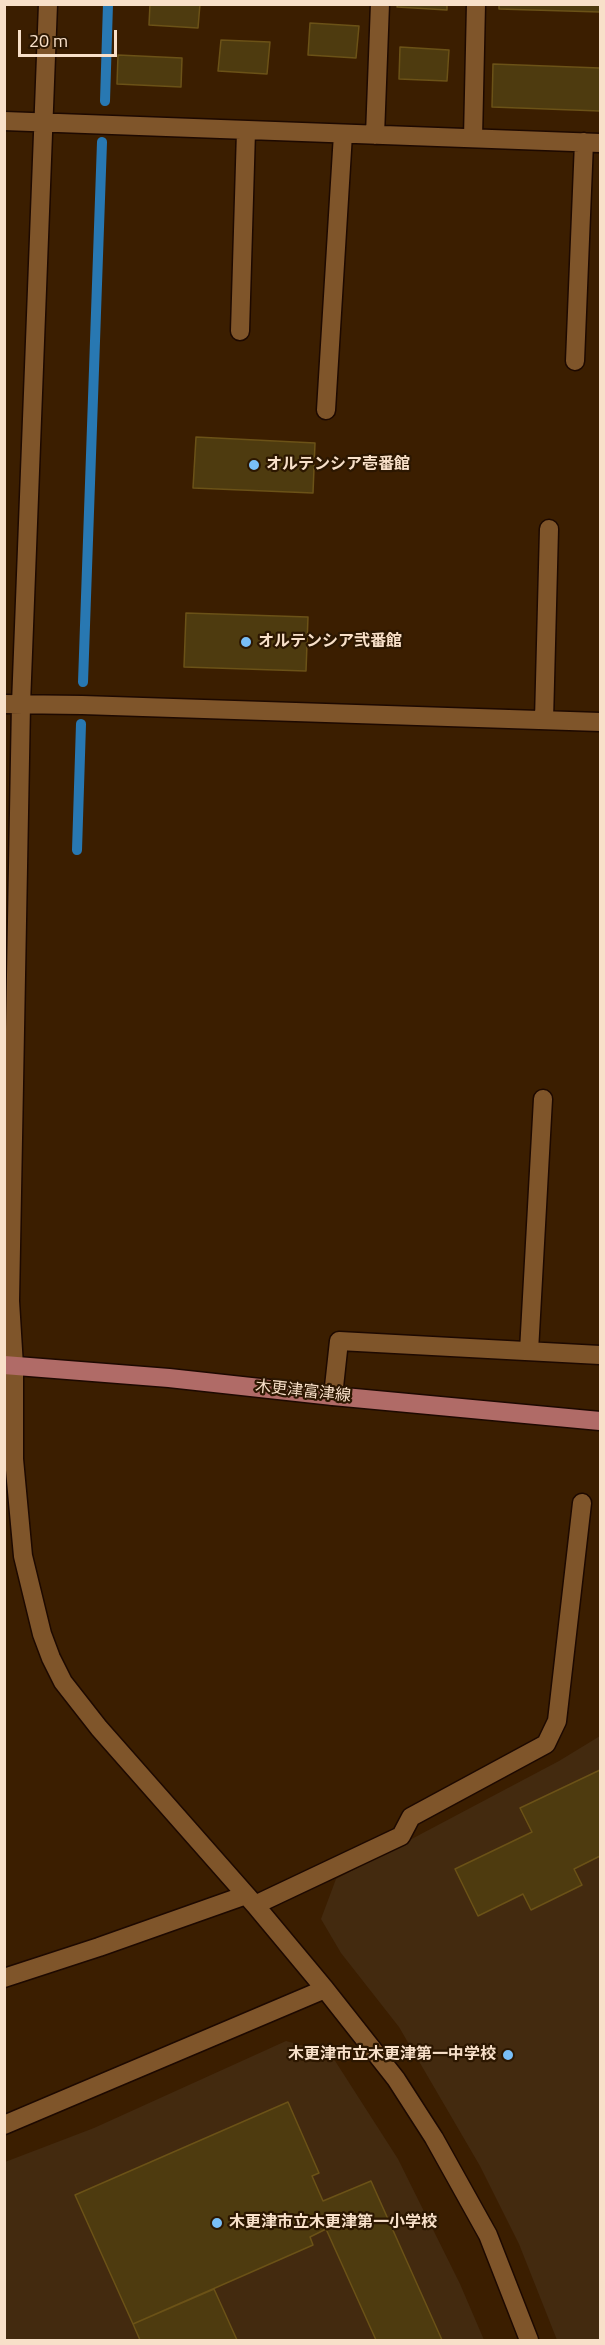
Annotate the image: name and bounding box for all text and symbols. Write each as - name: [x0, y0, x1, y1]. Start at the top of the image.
- scale bar: [21, 18, 120, 56]
- text: 20 m: [29, 27, 68, 54]
- place label: オルテンシア壱番館: [266, 455, 410, 475]
- marker: オルテンシア壱番館: [247, 458, 261, 472]
- place label: オルテンシア弐番館: [258, 632, 402, 652]
- marker: オルテンシア弐番館: [239, 635, 253, 649]
- street label: 木更津富津線: [254, 1377, 352, 1407]
- place label: 木更津市立木更津第一中学校: [288, 2045, 496, 2065]
- marker: 木更津市立木更津第一中学校: [501, 2048, 515, 2062]
- place label: 木更津市立木更津第一小学校: [229, 2213, 437, 2233]
- marker: 木更津市立木更津第一小学校: [210, 2216, 224, 2230]

